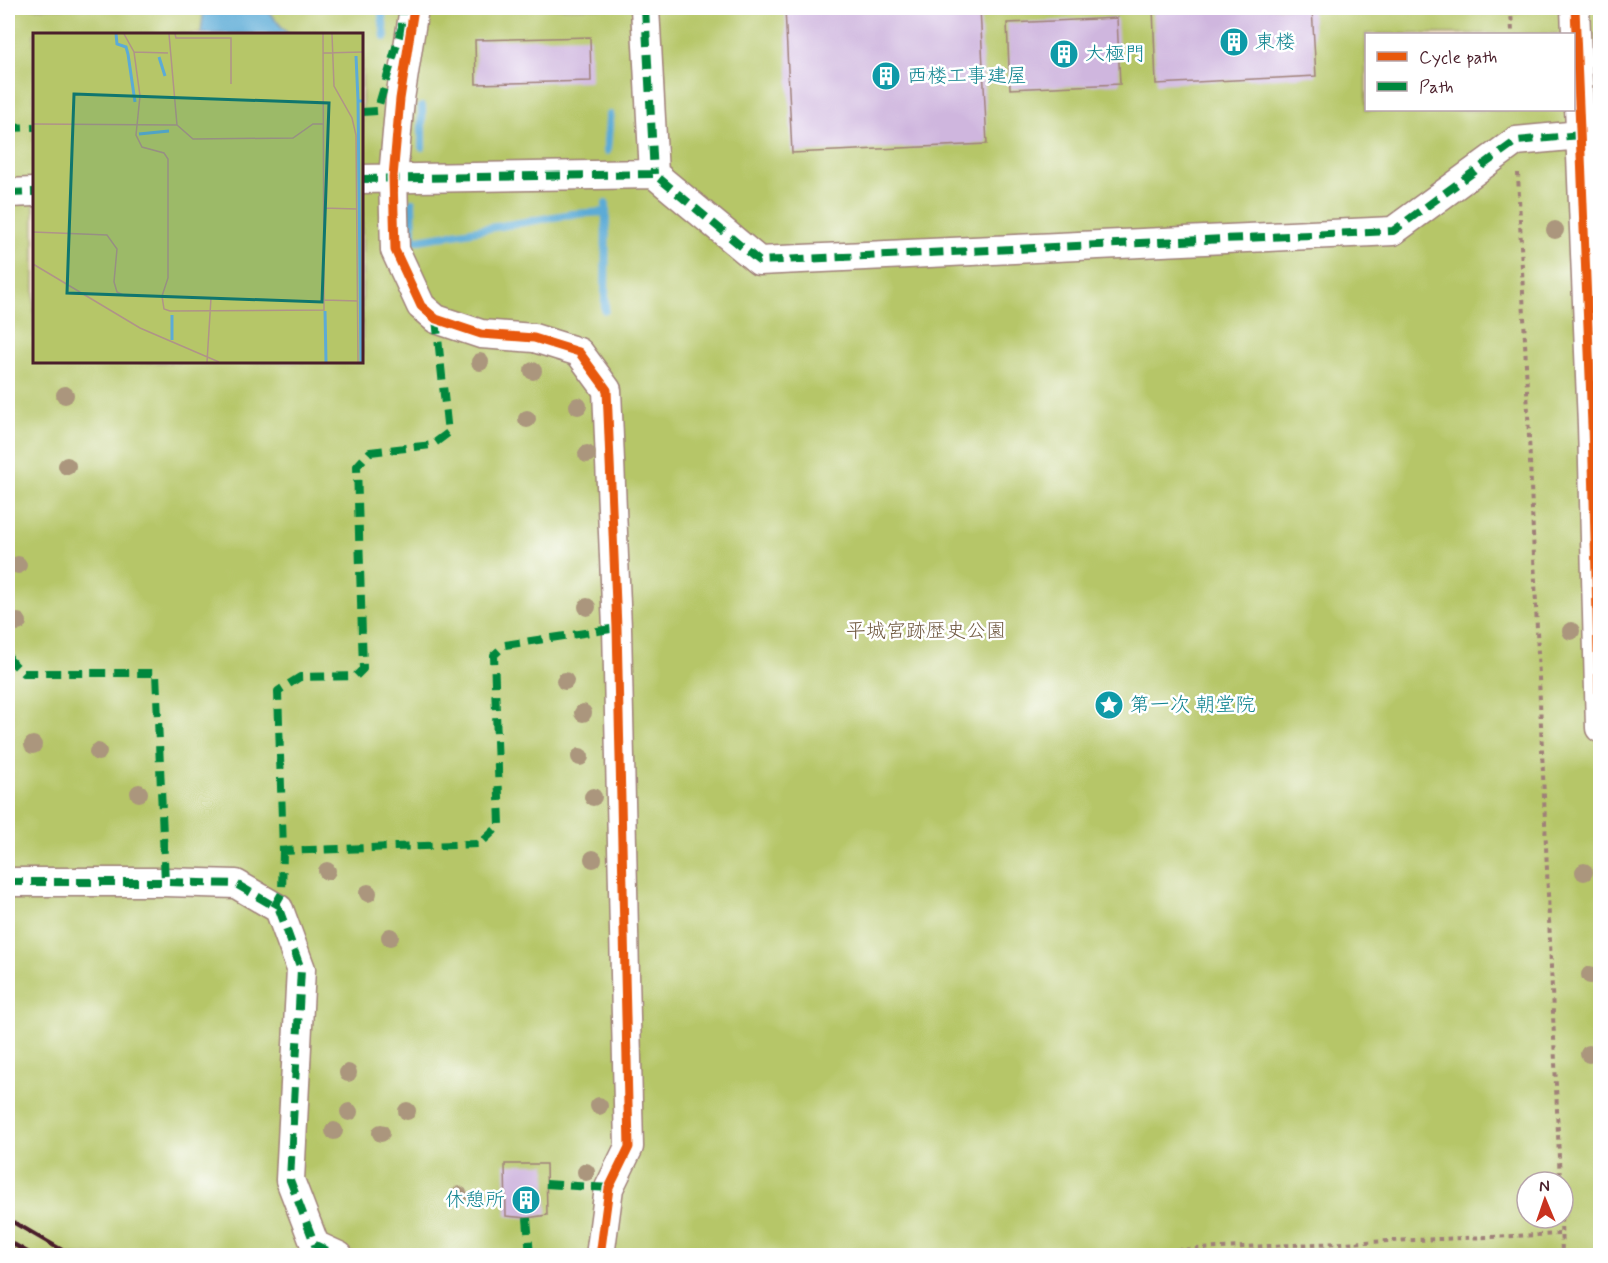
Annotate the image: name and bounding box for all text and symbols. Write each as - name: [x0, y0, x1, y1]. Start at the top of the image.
- building icon: 東楼: [1218, 26, 1250, 58]
- place label: 東楼: [1255, 29, 1295, 56]
- inset map: [33, 33, 363, 363]
- legend: [1365, 33, 1575, 111]
- building icon: 大極門: [1048, 38, 1080, 70]
- place label: 大極門: [1085, 41, 1145, 68]
- text: Cycle path: [1419, 46, 1497, 70]
- building icon: 西楼工事建屋: [870, 60, 902, 92]
- place label: 西楼工事建屋: [907, 63, 1027, 90]
- text: Path: [1419, 76, 1454, 100]
- park label: 平城宮跡歴史公園: [846, 618, 1006, 645]
- place icon: 第一次 朝堂院: [1093, 689, 1125, 721]
- place label: 第一次 朝堂院: [1130, 692, 1255, 719]
- north arrow: [1515, 1170, 1575, 1230]
- text: N: [1539, 1176, 1550, 1197]
- building icon: 休憩所: [510, 1184, 542, 1216]
- place label: 休憩所: [445, 1187, 505, 1214]

